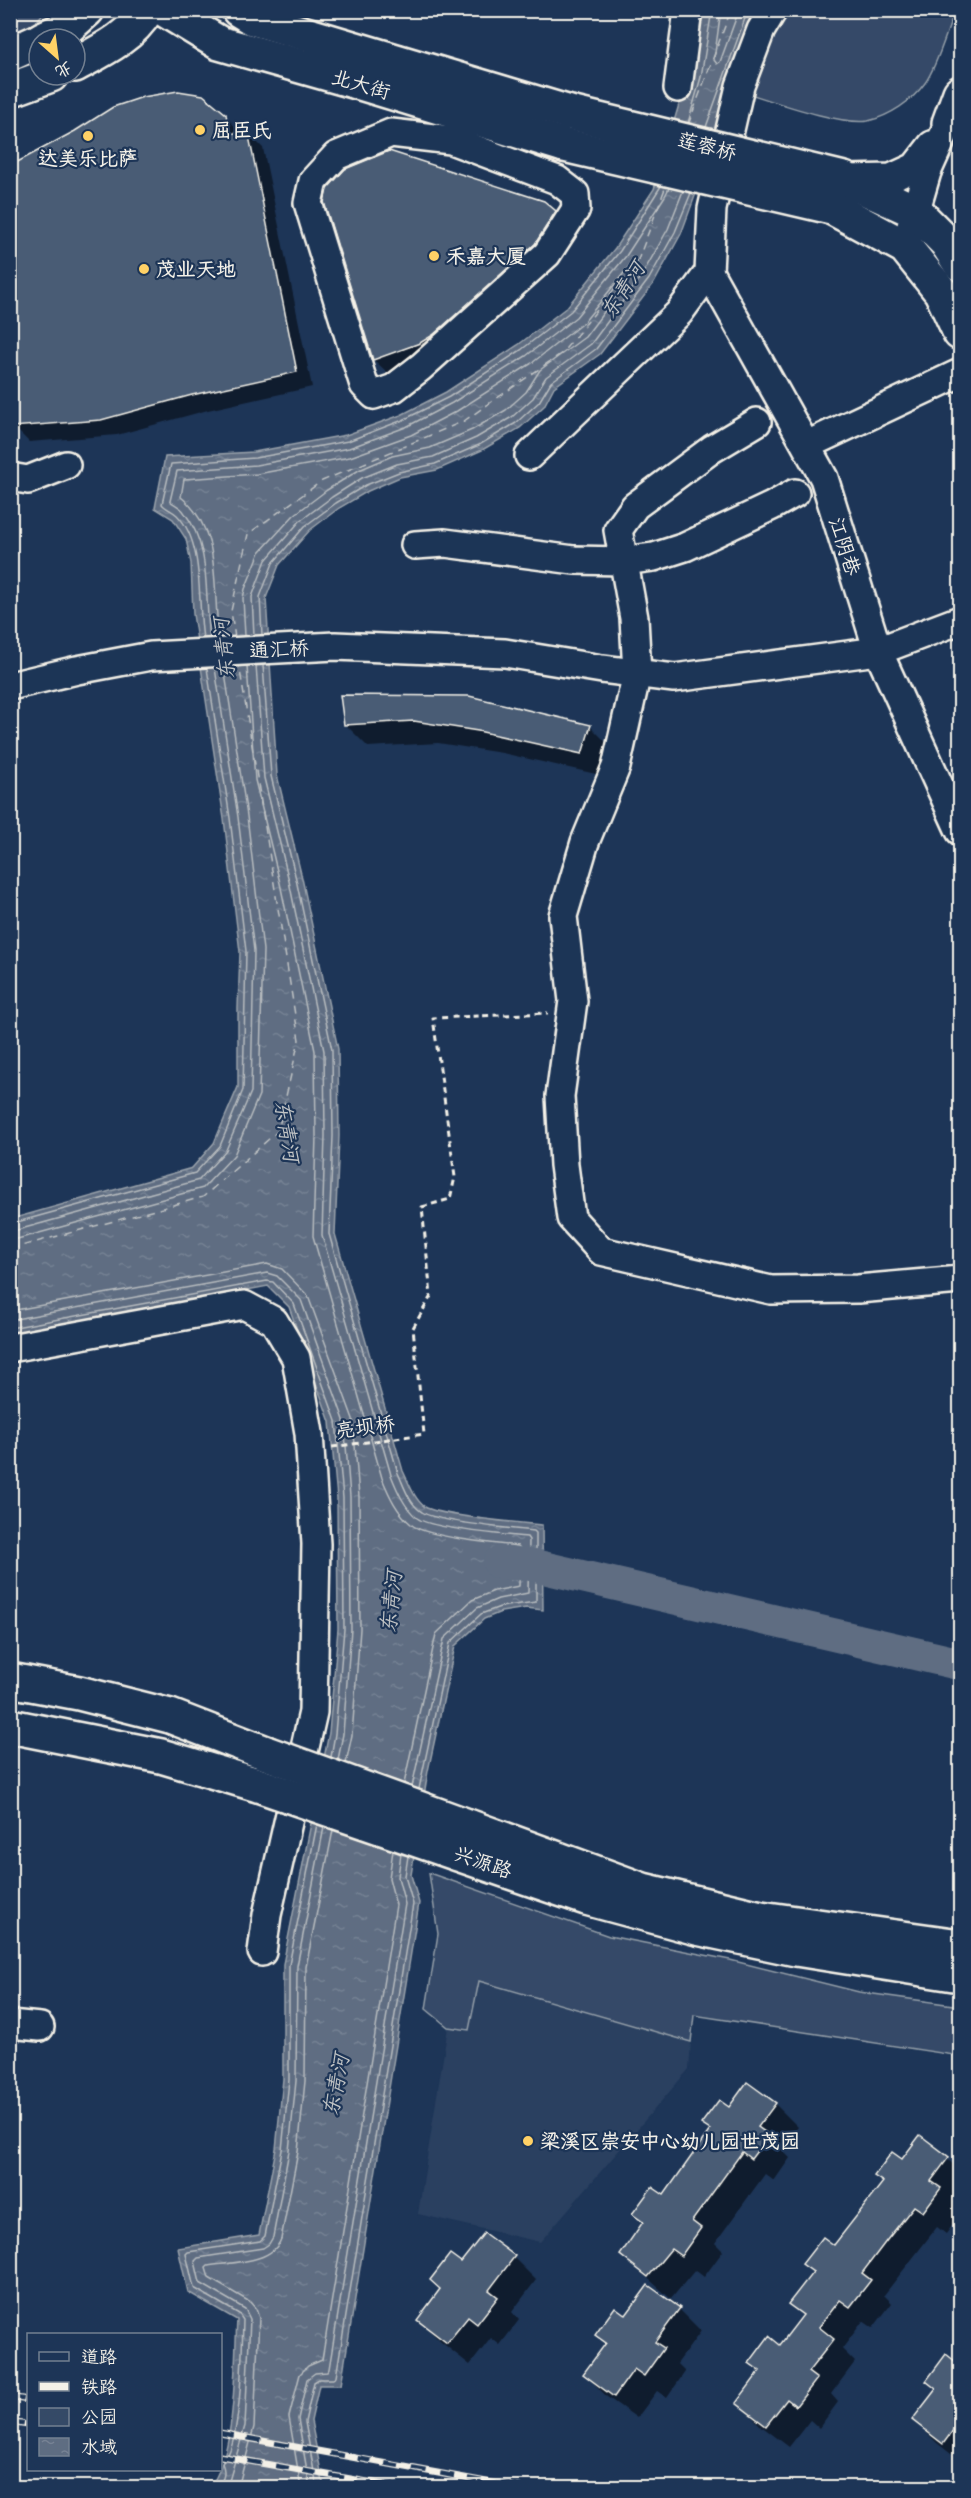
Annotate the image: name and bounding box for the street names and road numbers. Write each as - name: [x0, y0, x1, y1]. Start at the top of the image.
- street label: 北大街: [329, 62, 394, 105]
- street label: 莲蓉桥: [675, 125, 739, 166]
- street label: 江阴巷: [823, 513, 868, 579]
- street label: 通汇桥: [248, 633, 310, 664]
- street label: 亮坝桥: [333, 1409, 397, 1444]
- street label: 兴源路: [450, 1839, 517, 1884]

